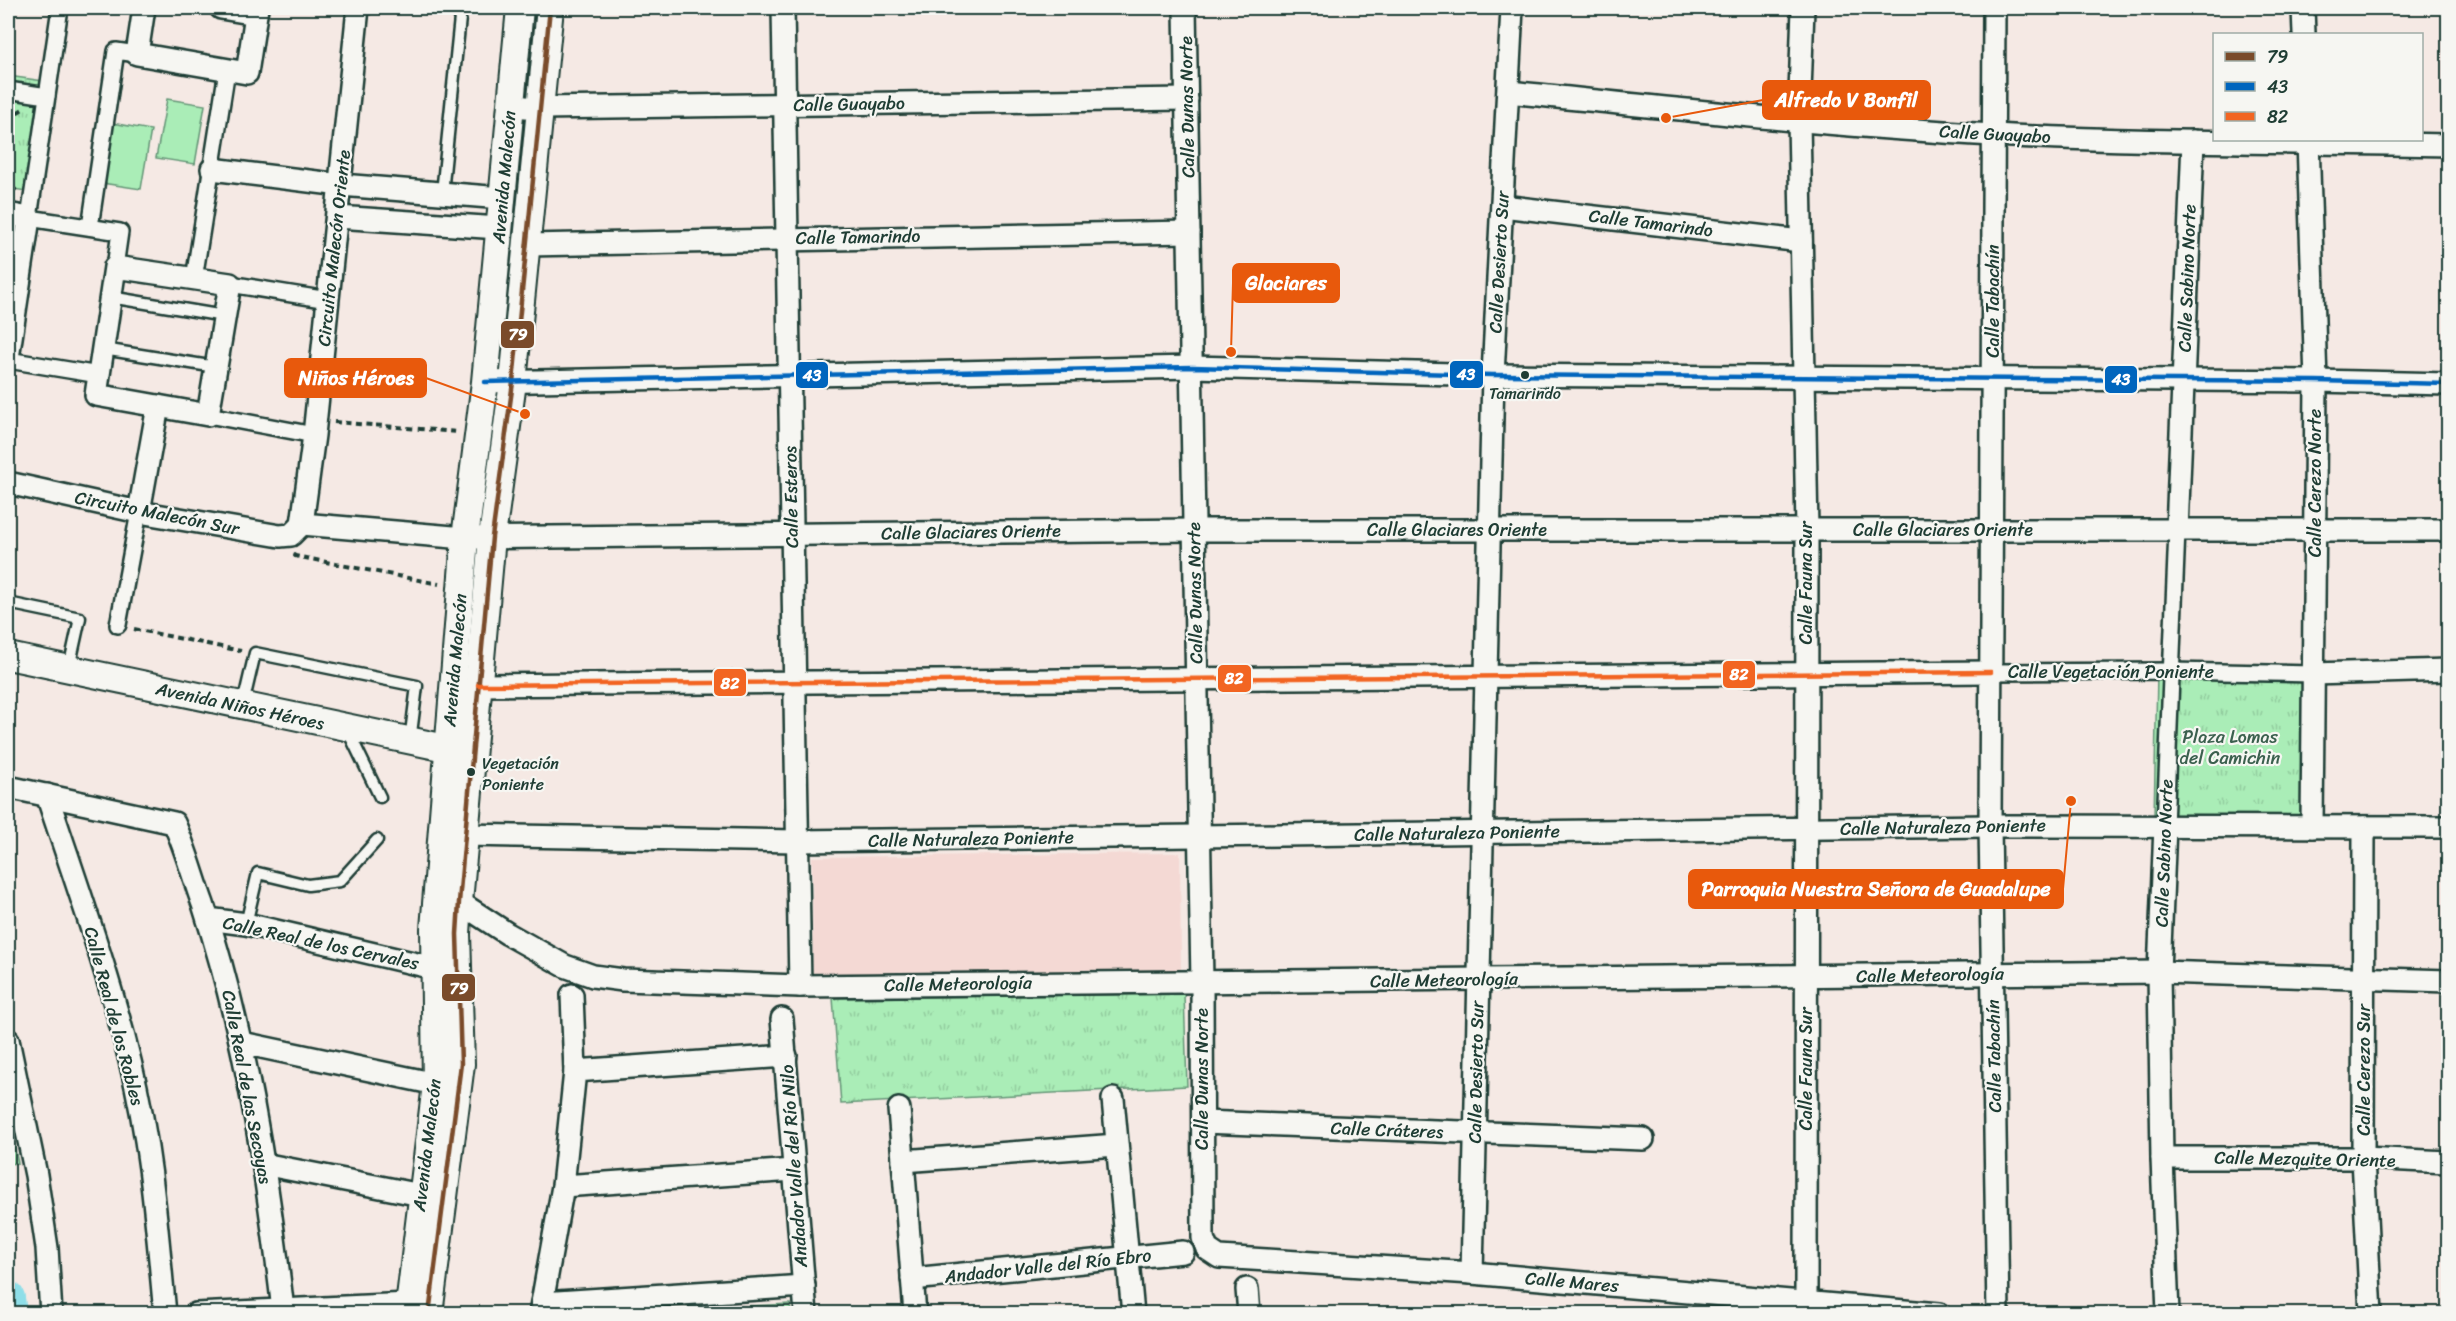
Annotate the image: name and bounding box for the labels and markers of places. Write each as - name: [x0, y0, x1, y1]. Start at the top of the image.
- callout: Alfredo V Bonfil: [1763, 81, 1930, 119]
- callout: Glaciares: [1233, 264, 1339, 302]
- callout: Niños Héroes: [285, 359, 426, 397]
- marker: Tamarindo: [1519, 369, 1531, 381]
- place label: Tamarindo: [1489, 379, 1561, 408]
- place label: Vegetación Poniente: [482, 749, 559, 799]
- marker: Vegetación Poniente: [465, 766, 477, 778]
- callout: Parroquia Nuestra Señora de Guadalupe: [1689, 870, 2063, 908]

